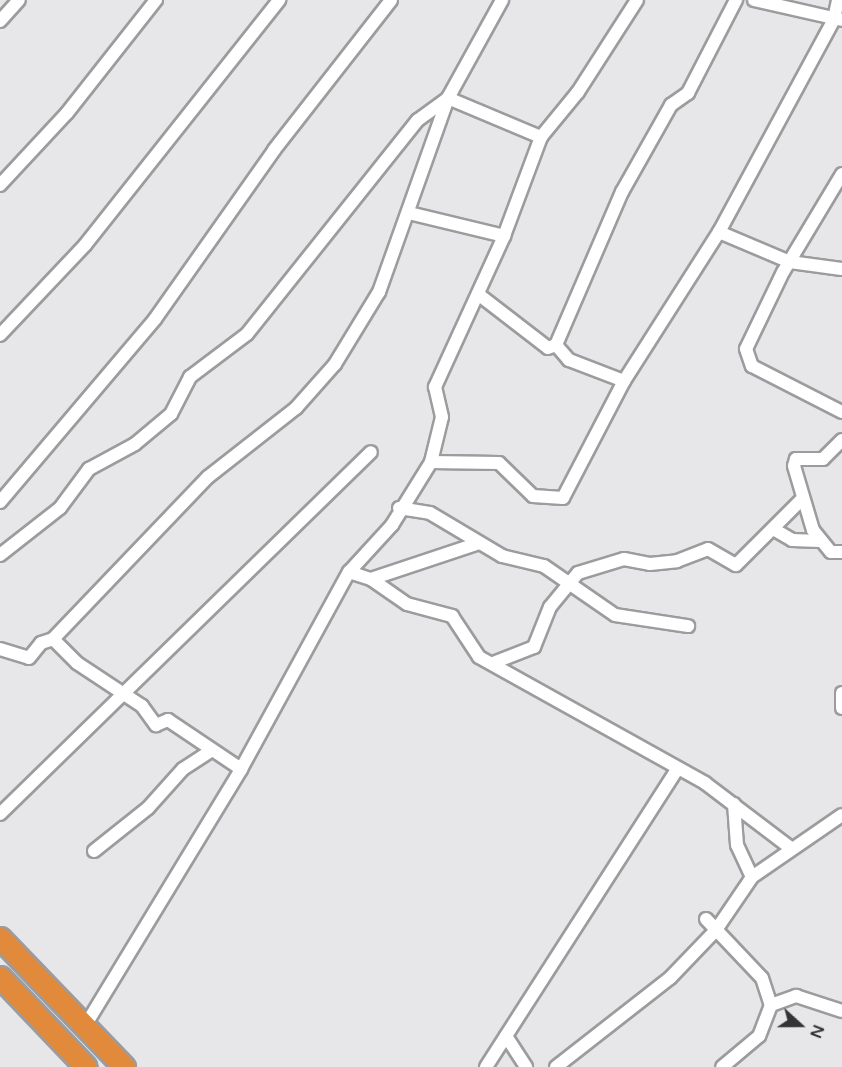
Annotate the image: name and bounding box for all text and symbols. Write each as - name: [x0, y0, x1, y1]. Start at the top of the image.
- north arrow: [770, 995, 830, 1055]
- text: N: [805, 1022, 828, 1041]

